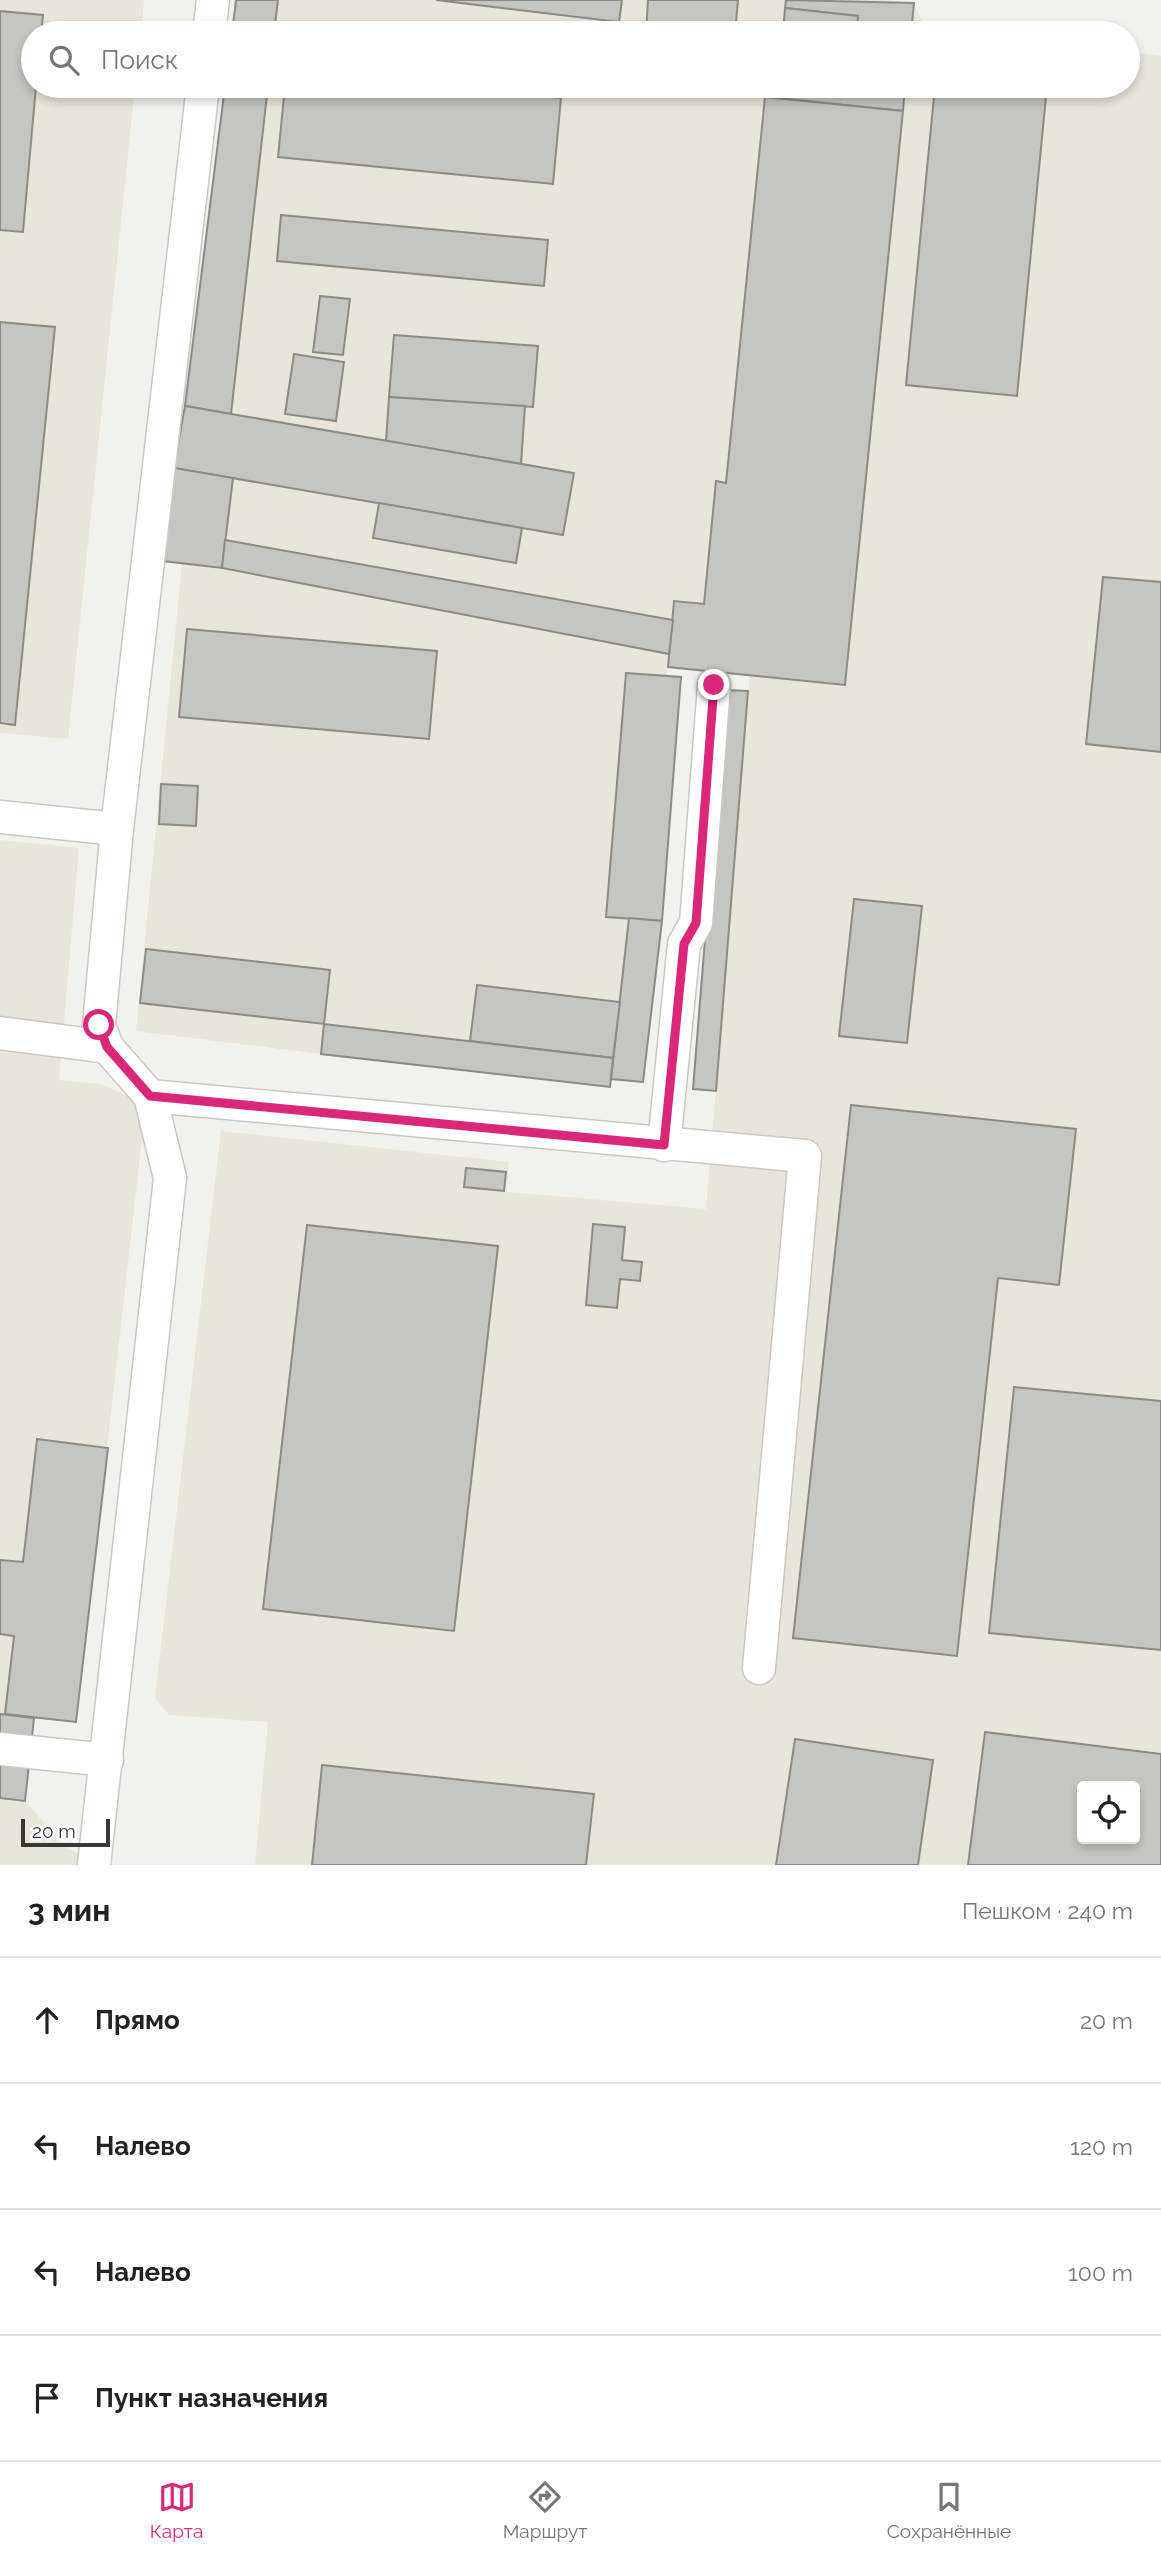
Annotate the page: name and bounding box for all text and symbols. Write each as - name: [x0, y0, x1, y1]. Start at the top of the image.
- search box: [21, 21, 1140, 98]
- icon: search: [45, 41, 83, 79]
- text: Поиск: [101, 45, 178, 75]
- route end: [698, 669, 729, 700]
- route start: [83, 1009, 114, 1040]
- map controls: [1077, 1781, 1140, 1844]
- button: locate: [1077, 1781, 1140, 1844]
- scale bar: [21, 1816, 110, 1848]
- text: 20 m: [32, 1820, 76, 1842]
- text: 3 мин: [28, 1893, 110, 1928]
- text: Пешком · 240 m: [962, 1897, 1133, 1924]
- icon: ahead: [28, 2001, 66, 2039]
- text: Прямо: [95, 2005, 180, 2035]
- text: 20 m: [1080, 2007, 1133, 2034]
- icon: left: [28, 2127, 66, 2165]
- text: Налево: [95, 2131, 191, 2161]
- text: 120 m: [1070, 2133, 1133, 2160]
- icon: left: [28, 2253, 66, 2291]
- text: Налево: [95, 2257, 191, 2287]
- text: 100 m: [1068, 2259, 1133, 2286]
- icon: arrive: [28, 2379, 66, 2417]
- text: Пункт назначения: [95, 2383, 328, 2413]
- tab: Карта: [150, 2478, 203, 2542]
- tab: Маршрут: [503, 2478, 587, 2542]
- tab: Сохранённые: [887, 2478, 1011, 2542]

